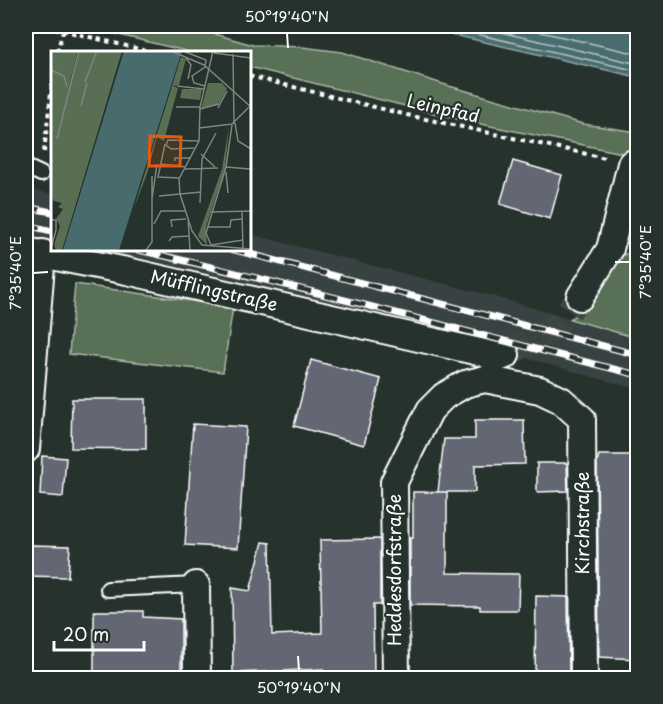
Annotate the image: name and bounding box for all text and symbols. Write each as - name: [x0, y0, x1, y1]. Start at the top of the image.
- text: 50°19'40"N: [245, 4, 329, 27]
- inset map: [51, 51, 250, 250]
- street label: Leinpfad: [404, 86, 482, 129]
- text: 7°35'40"E: [633, 225, 656, 299]
- text: 7°35'40"E: [3, 236, 26, 310]
- street label: Müfflingstraße: [148, 262, 281, 317]
- street label: Kirchstraße: [568, 472, 595, 574]
- street label: Heddesdorfstraße: [380, 494, 407, 646]
- scale bar: [54, 614, 144, 652]
- text: 20 m: [63, 620, 109, 647]
- text: 50°19'40"N: [257, 675, 341, 698]

